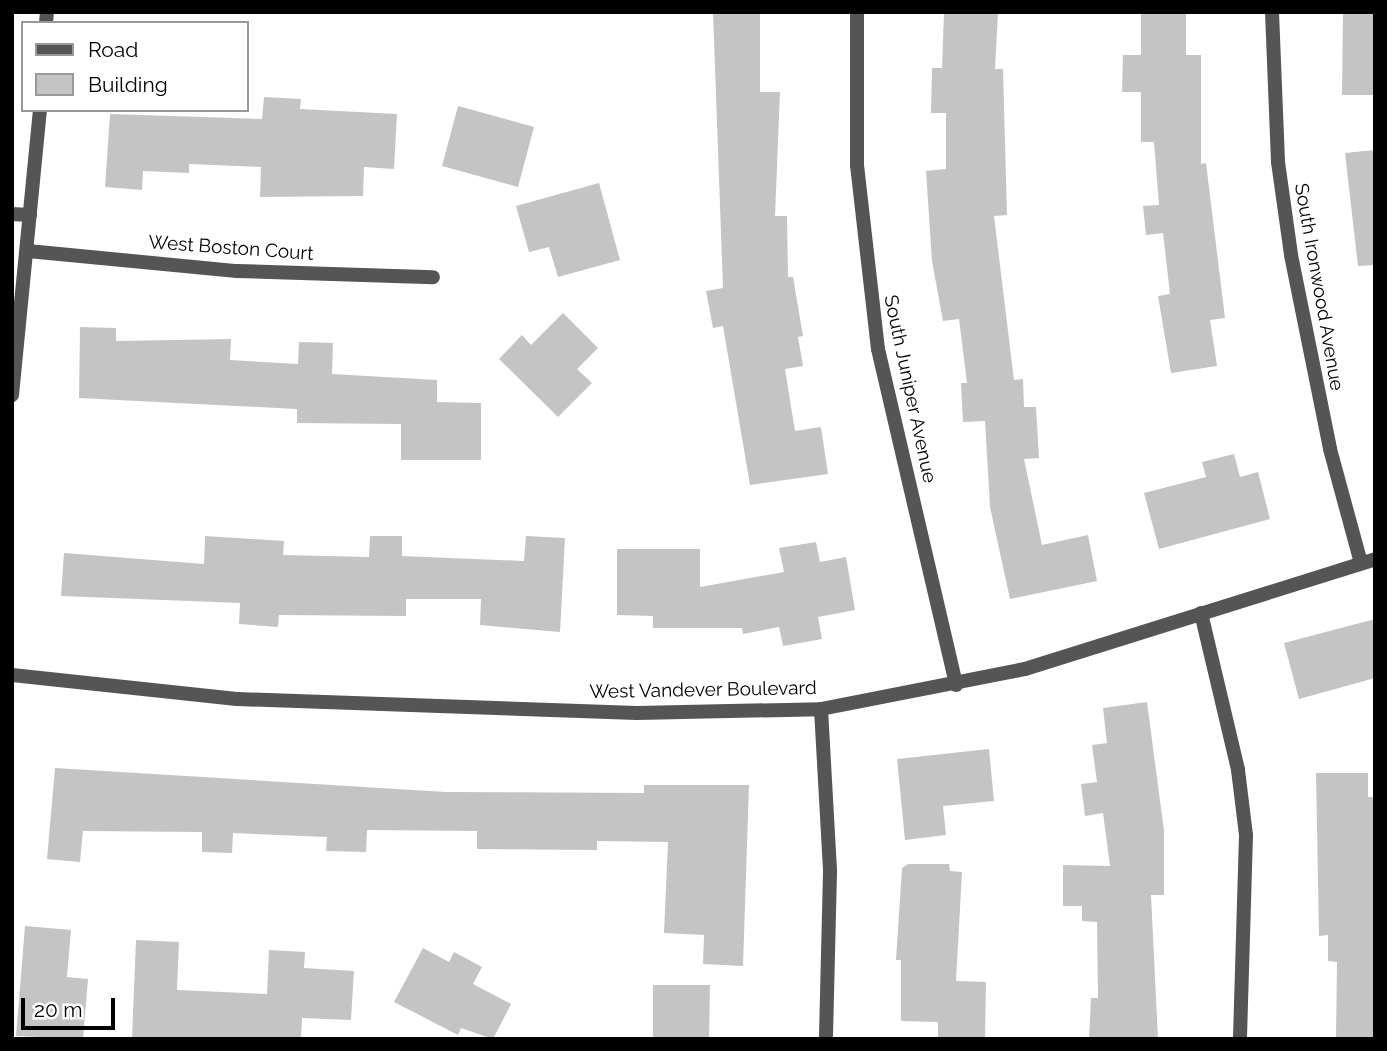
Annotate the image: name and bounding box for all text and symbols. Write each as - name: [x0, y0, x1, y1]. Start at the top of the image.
- legend: [21, 21, 248, 112]
- text: Road: [88, 37, 138, 62]
- text: Building: [88, 72, 168, 97]
- street label: South Ironwood Avenue: [1289, 181, 1349, 393]
- street label: West Boston Court: [148, 231, 314, 265]
- street label: South Juniper Avenue: [879, 292, 941, 486]
- street label: West Vandever Boulevard: [589, 677, 817, 703]
- scale bar: [24, 984, 119, 1028]
- text: 20 m: [34, 997, 82, 1022]

